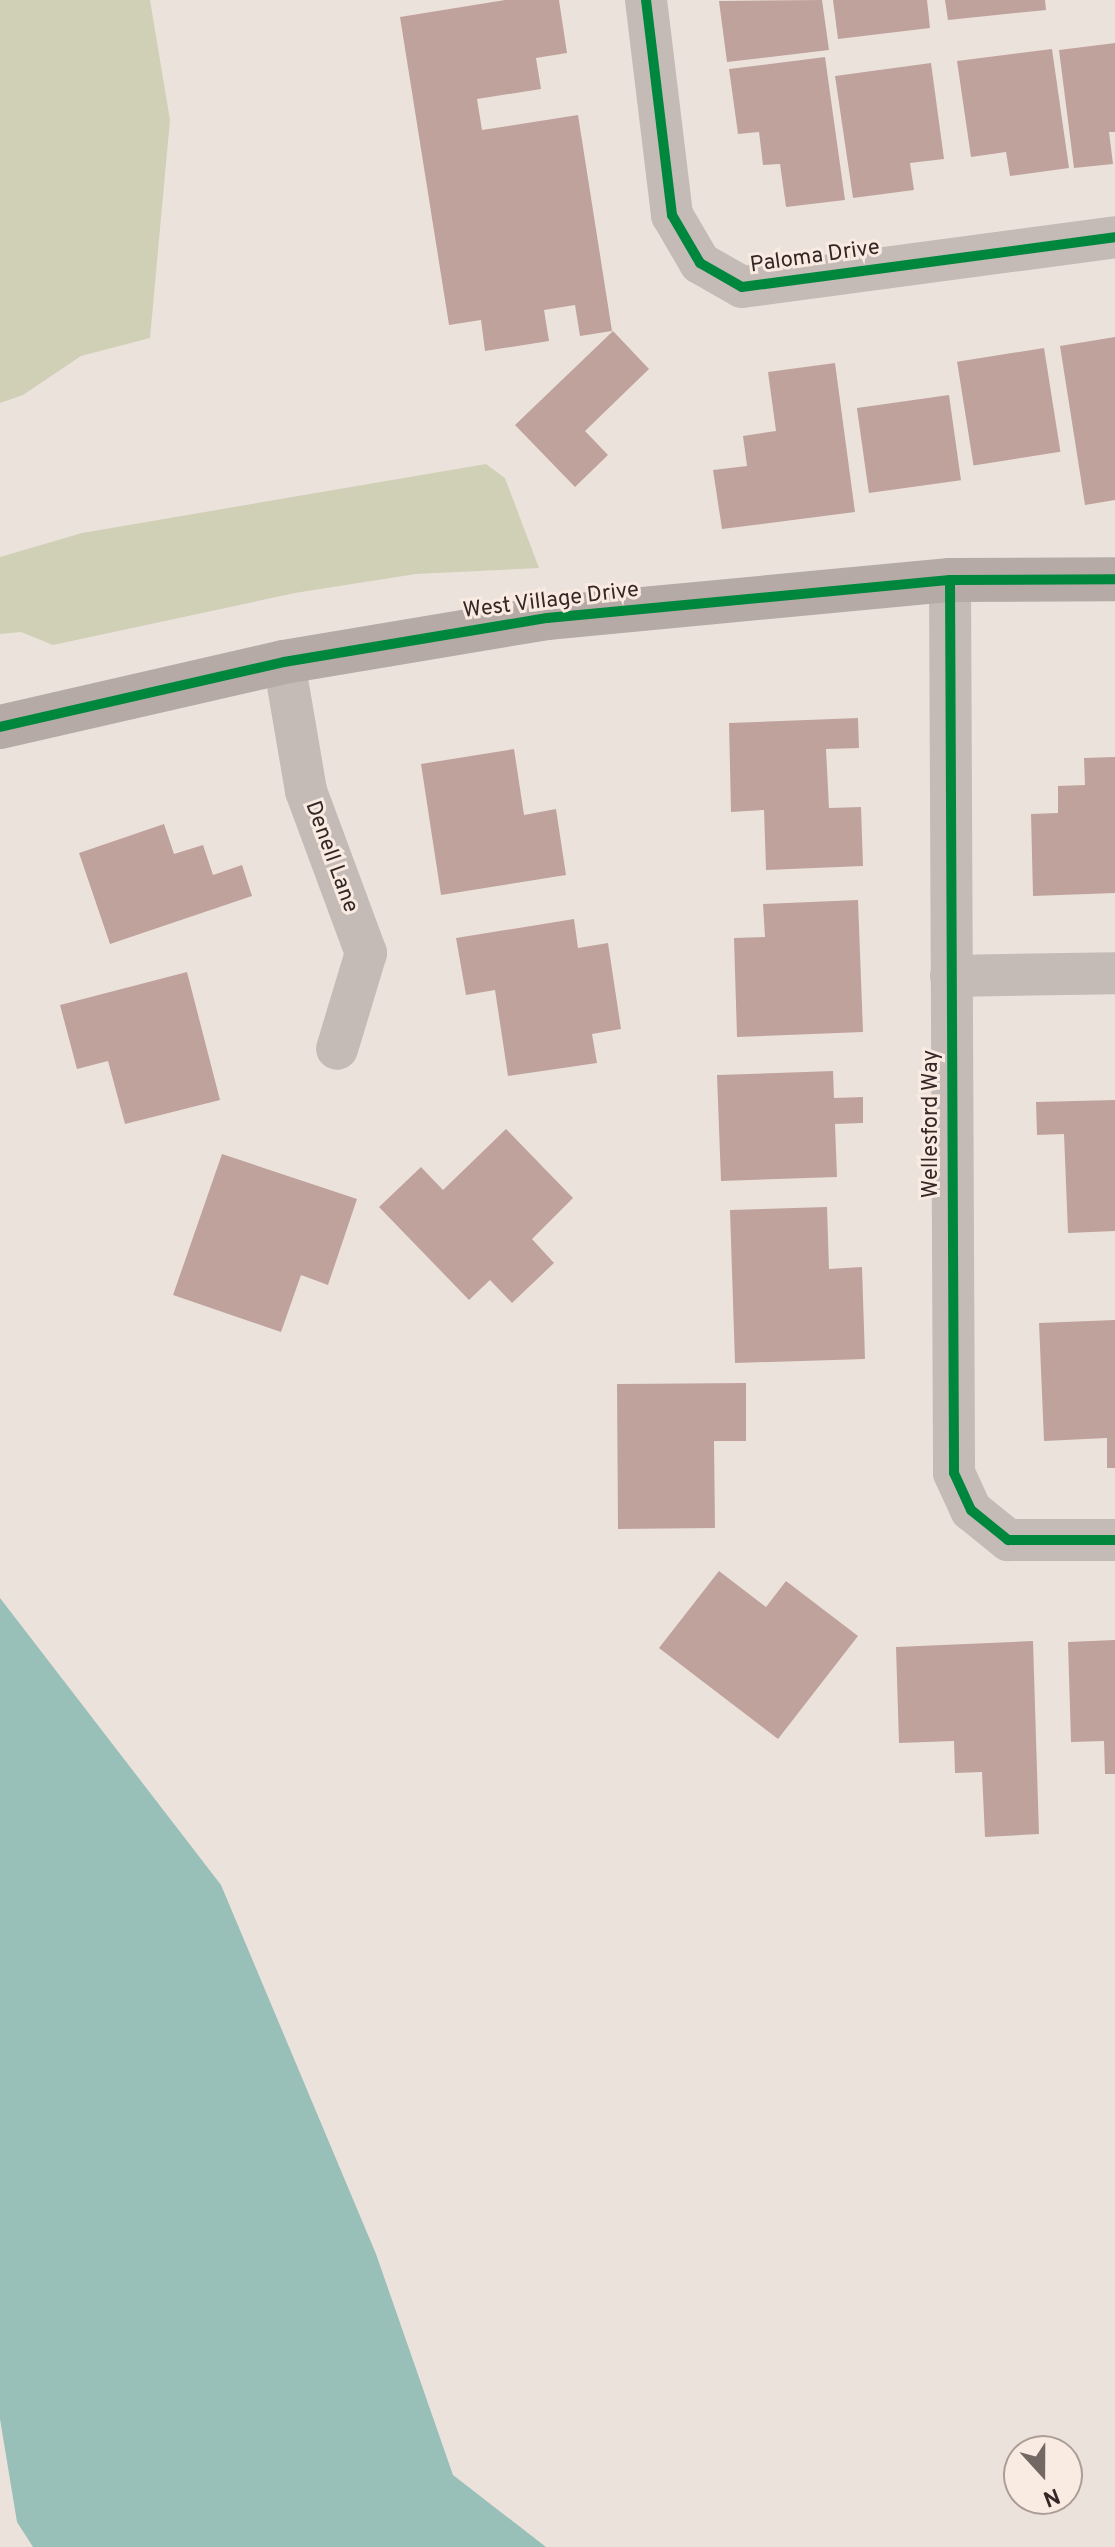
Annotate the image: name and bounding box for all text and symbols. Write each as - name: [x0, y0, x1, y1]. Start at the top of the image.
- street label: Paloma Drive: [749, 235, 881, 279]
- street label: West Village Drive: [461, 577, 641, 625]
- street label: Denell Lane: [299, 798, 363, 916]
- street label: Wellesford Way: [919, 1050, 945, 1198]
- north arrow: [1003, 2435, 1083, 2515]
- text: N: [1039, 2481, 1063, 2511]

